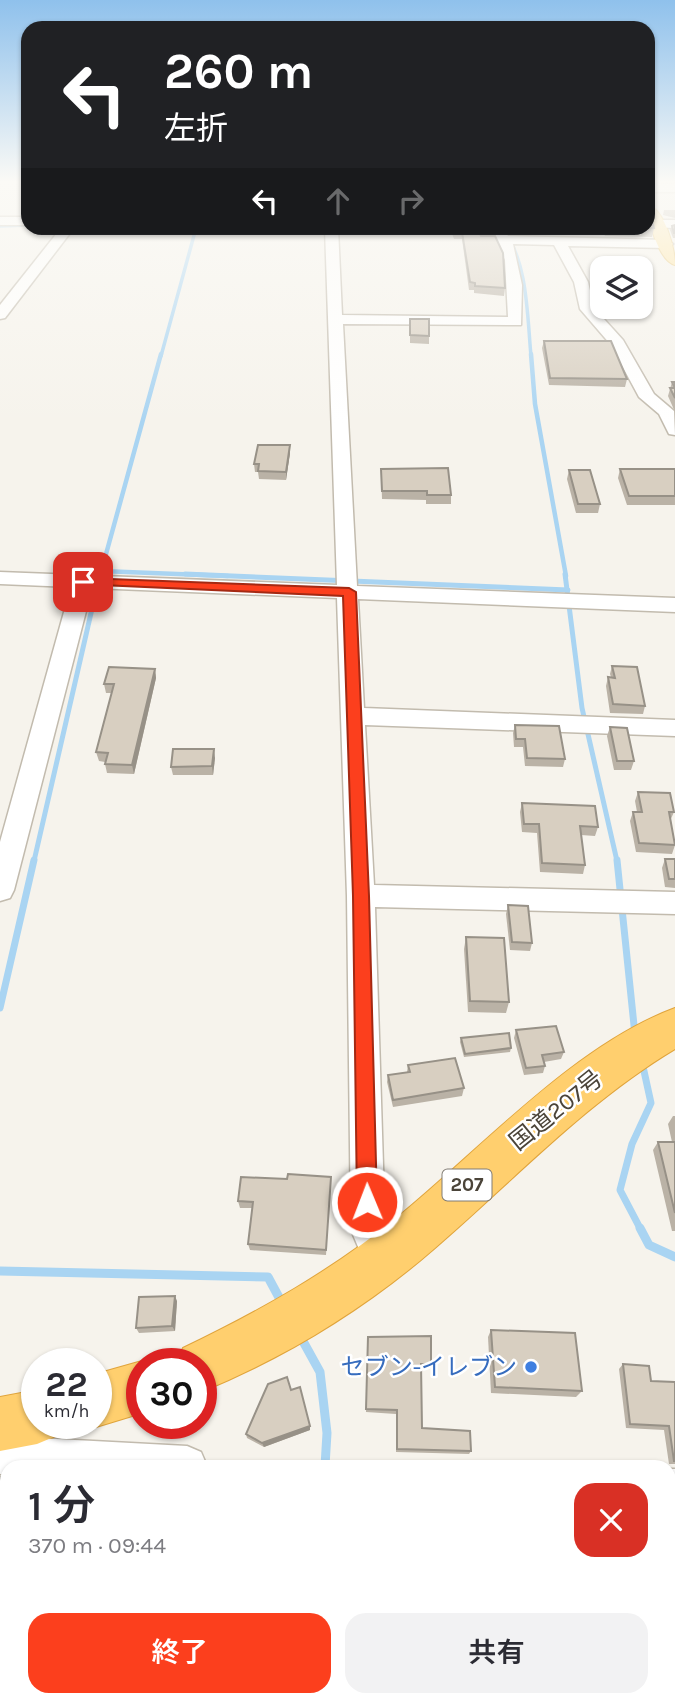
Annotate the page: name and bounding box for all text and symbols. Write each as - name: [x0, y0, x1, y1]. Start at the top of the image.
- text: 260 m: [164, 43, 313, 100]
- icon: left: [49, 49, 140, 140]
- text: 左折: [164, 110, 228, 147]
- icon: left: [246, 182, 284, 220]
- icon: ahead: [319, 182, 357, 220]
- icon: right: [392, 182, 430, 220]
- map controls: [590, 256, 653, 319]
- button: layers: [590, 256, 653, 319]
- pin: [53, 552, 113, 612]
- icon: arrive: [64, 563, 102, 601]
- street label: 国道207号: [504, 1064, 608, 1156]
- position arrow: [330, 1165, 404, 1239]
- road number: 207: [442, 1170, 491, 1200]
- speed limit sign: 30: [126, 1348, 217, 1439]
- place label: セブン-イレブン: [341, 1353, 517, 1381]
- marker: セブン-イレブン: [523, 1359, 539, 1375]
- text: 22: [45, 1364, 88, 1405]
- text: km/h: [44, 1400, 89, 1422]
- text: 1 分: [28, 1481, 95, 1531]
- button: close: [574, 1483, 648, 1557]
- text: 370 m · 09:44: [28, 1532, 166, 1559]
- button: 終了: [28, 1613, 331, 1693]
- button: 共有: [345, 1613, 648, 1693]

